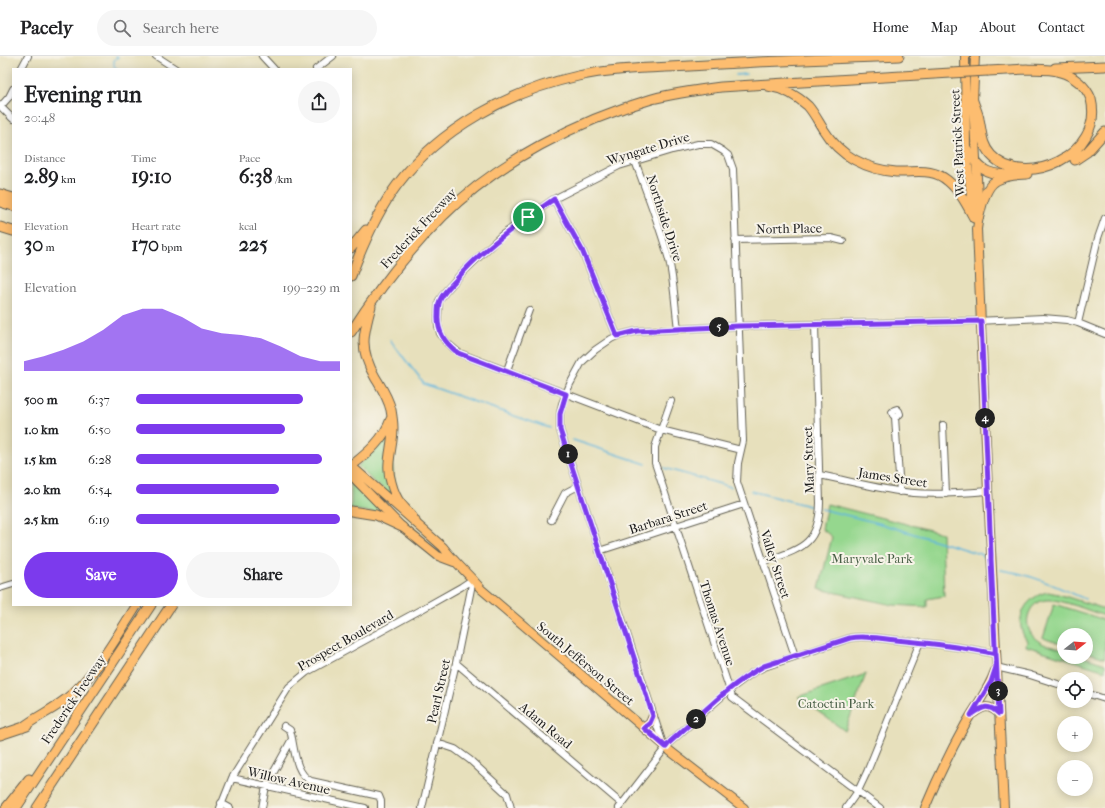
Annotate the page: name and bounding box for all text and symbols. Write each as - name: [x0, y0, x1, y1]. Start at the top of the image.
- search box: [97, 10, 377, 46]
- text: Pacely: [20, 17, 73, 39]
- icon: search: [111, 17, 133, 39]
- text: Search here: [143, 19, 219, 37]
- text: Home: [872, 19, 909, 36]
- text: Map: [931, 19, 958, 36]
- text: About: [980, 19, 1016, 36]
- text: Contact: [1038, 19, 1085, 36]
- button: share: [298, 81, 340, 123]
- text: Evening run: [24, 82, 142, 108]
- street label: West Patrick Street: [947, 88, 968, 198]
- text: 20:48: [24, 110, 55, 125]
- street label: Wyngate Drive: [604, 129, 692, 168]
- text: Distance: [24, 152, 65, 165]
- text: Time: [131, 152, 156, 165]
- text: Pace: [239, 152, 261, 165]
- text: 2.89: [24, 165, 59, 188]
- text: 19:10: [131, 165, 172, 188]
- text: 6:38: [239, 165, 273, 188]
- text: km: [59, 173, 76, 186]
- text: /km: [273, 173, 292, 186]
- street label: Northside Drive: [643, 173, 686, 264]
- street label: Frederick Freeway: [377, 184, 460, 272]
- pin: [511, 200, 545, 234]
- icon: arrive: [517, 206, 539, 228]
- text: Elevation: [24, 220, 68, 233]
- text: Heart rate: [131, 220, 181, 233]
- text: kcal: [239, 220, 257, 233]
- street label: North Place: [756, 220, 823, 237]
- text: 30: [24, 233, 43, 256]
- text: 170: [131, 233, 159, 256]
- text: 225: [239, 233, 268, 256]
- text: m: [43, 241, 55, 254]
- text: bpm: [159, 241, 182, 254]
- text: Elevation: [24, 280, 77, 295]
- text: 199–229 m: [282, 280, 340, 295]
- pin: 5: [709, 317, 729, 337]
- text: 5: [717, 320, 721, 333]
- text: 500 m: [24, 392, 58, 407]
- text: 6:37: [88, 392, 110, 407]
- pin: 4: [975, 408, 995, 428]
- text: 4: [982, 411, 988, 424]
- text: 1.0 km: [24, 422, 59, 437]
- text: 6:50: [88, 422, 111, 437]
- street label: Mary Street: [800, 426, 817, 494]
- pin: 1: [558, 444, 578, 464]
- text: 1: [566, 447, 570, 460]
- text: 1.5 km: [24, 452, 57, 467]
- text: 6:28: [88, 452, 111, 467]
- street label: James Street: [856, 464, 929, 490]
- text: 2.0 km: [24, 482, 61, 497]
- text: 6:54: [88, 482, 111, 497]
- street label: Barbara Street: [627, 498, 710, 537]
- text: 2.5 km: [24, 512, 59, 527]
- text: 6:19: [88, 512, 110, 527]
- street label: Valley Street: [757, 527, 794, 601]
- park label: Maryvale Park: [831, 551, 913, 566]
- button: Save: [24, 552, 178, 598]
- button: Share: [186, 552, 340, 598]
- street label: Thomas Avenue: [697, 578, 739, 668]
- street label: Prospect Boulevard: [295, 606, 397, 674]
- street label: South Jefferson Street: [534, 618, 637, 709]
- north arrow: [1057, 628, 1093, 664]
- map controls: [1057, 628, 1093, 796]
- street label: Frederick Freeway: [38, 651, 109, 747]
- street label: Pearl Street: [424, 657, 453, 725]
- button: locate: [1057, 672, 1093, 708]
- pin: 3: [988, 681, 1008, 701]
- text: 3: [996, 684, 1000, 697]
- park label: Catoctin Park: [798, 696, 874, 711]
- street label: Adam Road: [516, 698, 576, 752]
- pin: 2: [686, 709, 706, 729]
- text: 2: [693, 712, 699, 725]
- button: +: [1057, 716, 1093, 752]
- button: −: [1057, 760, 1093, 796]
- street label: Willow Avenue: [245, 763, 332, 797]

